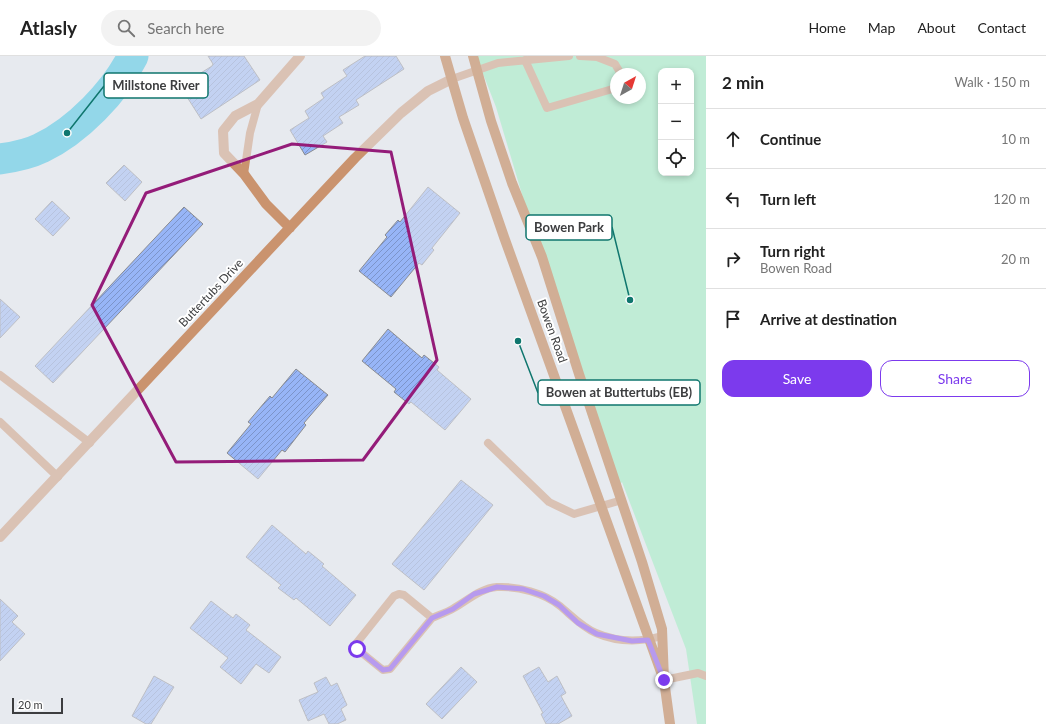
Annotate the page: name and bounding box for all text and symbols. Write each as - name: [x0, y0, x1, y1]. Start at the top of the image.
- search box: [101, 10, 381, 46]
- text: Atlasly: [20, 16, 77, 39]
- icon: search: [115, 17, 137, 39]
- text: Search here: [147, 19, 225, 37]
- text: Home: [808, 19, 846, 36]
- text: Map: [868, 19, 895, 36]
- text: About: [917, 19, 955, 36]
- text: Contact: [977, 19, 1026, 36]
- north arrow: [610, 68, 646, 104]
- map controls: [658, 68, 694, 176]
- button: +: [658, 68, 694, 104]
- text: 2 min: [722, 72, 764, 93]
- callout: Millstone River: [104, 73, 208, 98]
- text: Walk · 150 m: [954, 74, 1030, 90]
- text: Millstone River: [112, 77, 200, 93]
- button: −: [658, 104, 694, 140]
- icon: ahead: [722, 128, 744, 150]
- text: Continue: [760, 130, 821, 148]
- text: 10 m: [1001, 131, 1030, 147]
- button: locate: [658, 140, 694, 176]
- icon: left: [722, 188, 744, 210]
- text: Turn left: [760, 190, 816, 208]
- text: 120 m: [993, 191, 1030, 207]
- callout: Bowen Park: [526, 215, 612, 240]
- text: Bowen Park: [534, 219, 604, 235]
- text: Turn right: [760, 242, 825, 260]
- icon: right: [722, 248, 744, 270]
- text: 20 m: [1001, 251, 1030, 267]
- street label: Buttertubs Drive: [175, 255, 246, 330]
- text: Bowen Road: [760, 260, 832, 276]
- street label: Bowen Road: [534, 297, 571, 365]
- icon: arrive: [722, 308, 744, 330]
- text: Arrive at destination: [760, 310, 897, 328]
- button: Save: [722, 360, 872, 397]
- button: Share: [880, 360, 1030, 397]
- callout: Bowen at Buttertubs (EB): [538, 380, 700, 405]
- text: Bowen at Buttertubs (EB): [546, 384, 693, 400]
- route start: [348, 640, 366, 658]
- route end: [655, 671, 673, 689]
- scale bar: [12, 696, 63, 715]
- text: 20 m: [18, 698, 43, 711]

